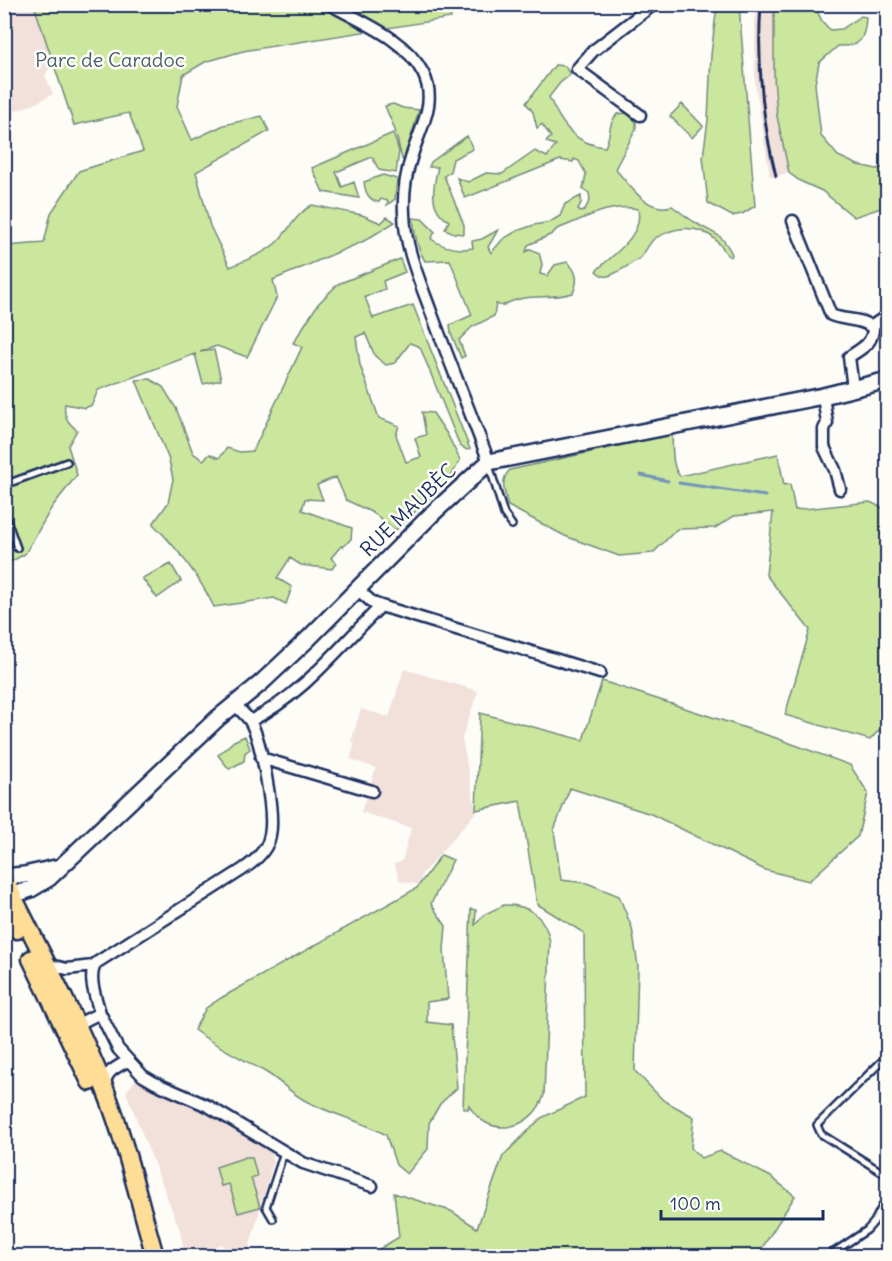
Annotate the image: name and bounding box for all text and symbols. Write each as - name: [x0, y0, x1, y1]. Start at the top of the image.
- park label: Parc de Caradoc: [35, 47, 185, 72]
- street label: RUE MAUBÈC: [355, 458, 461, 561]
- scale bar: [661, 1183, 823, 1221]
- text: 100 m: [670, 1192, 721, 1215]

